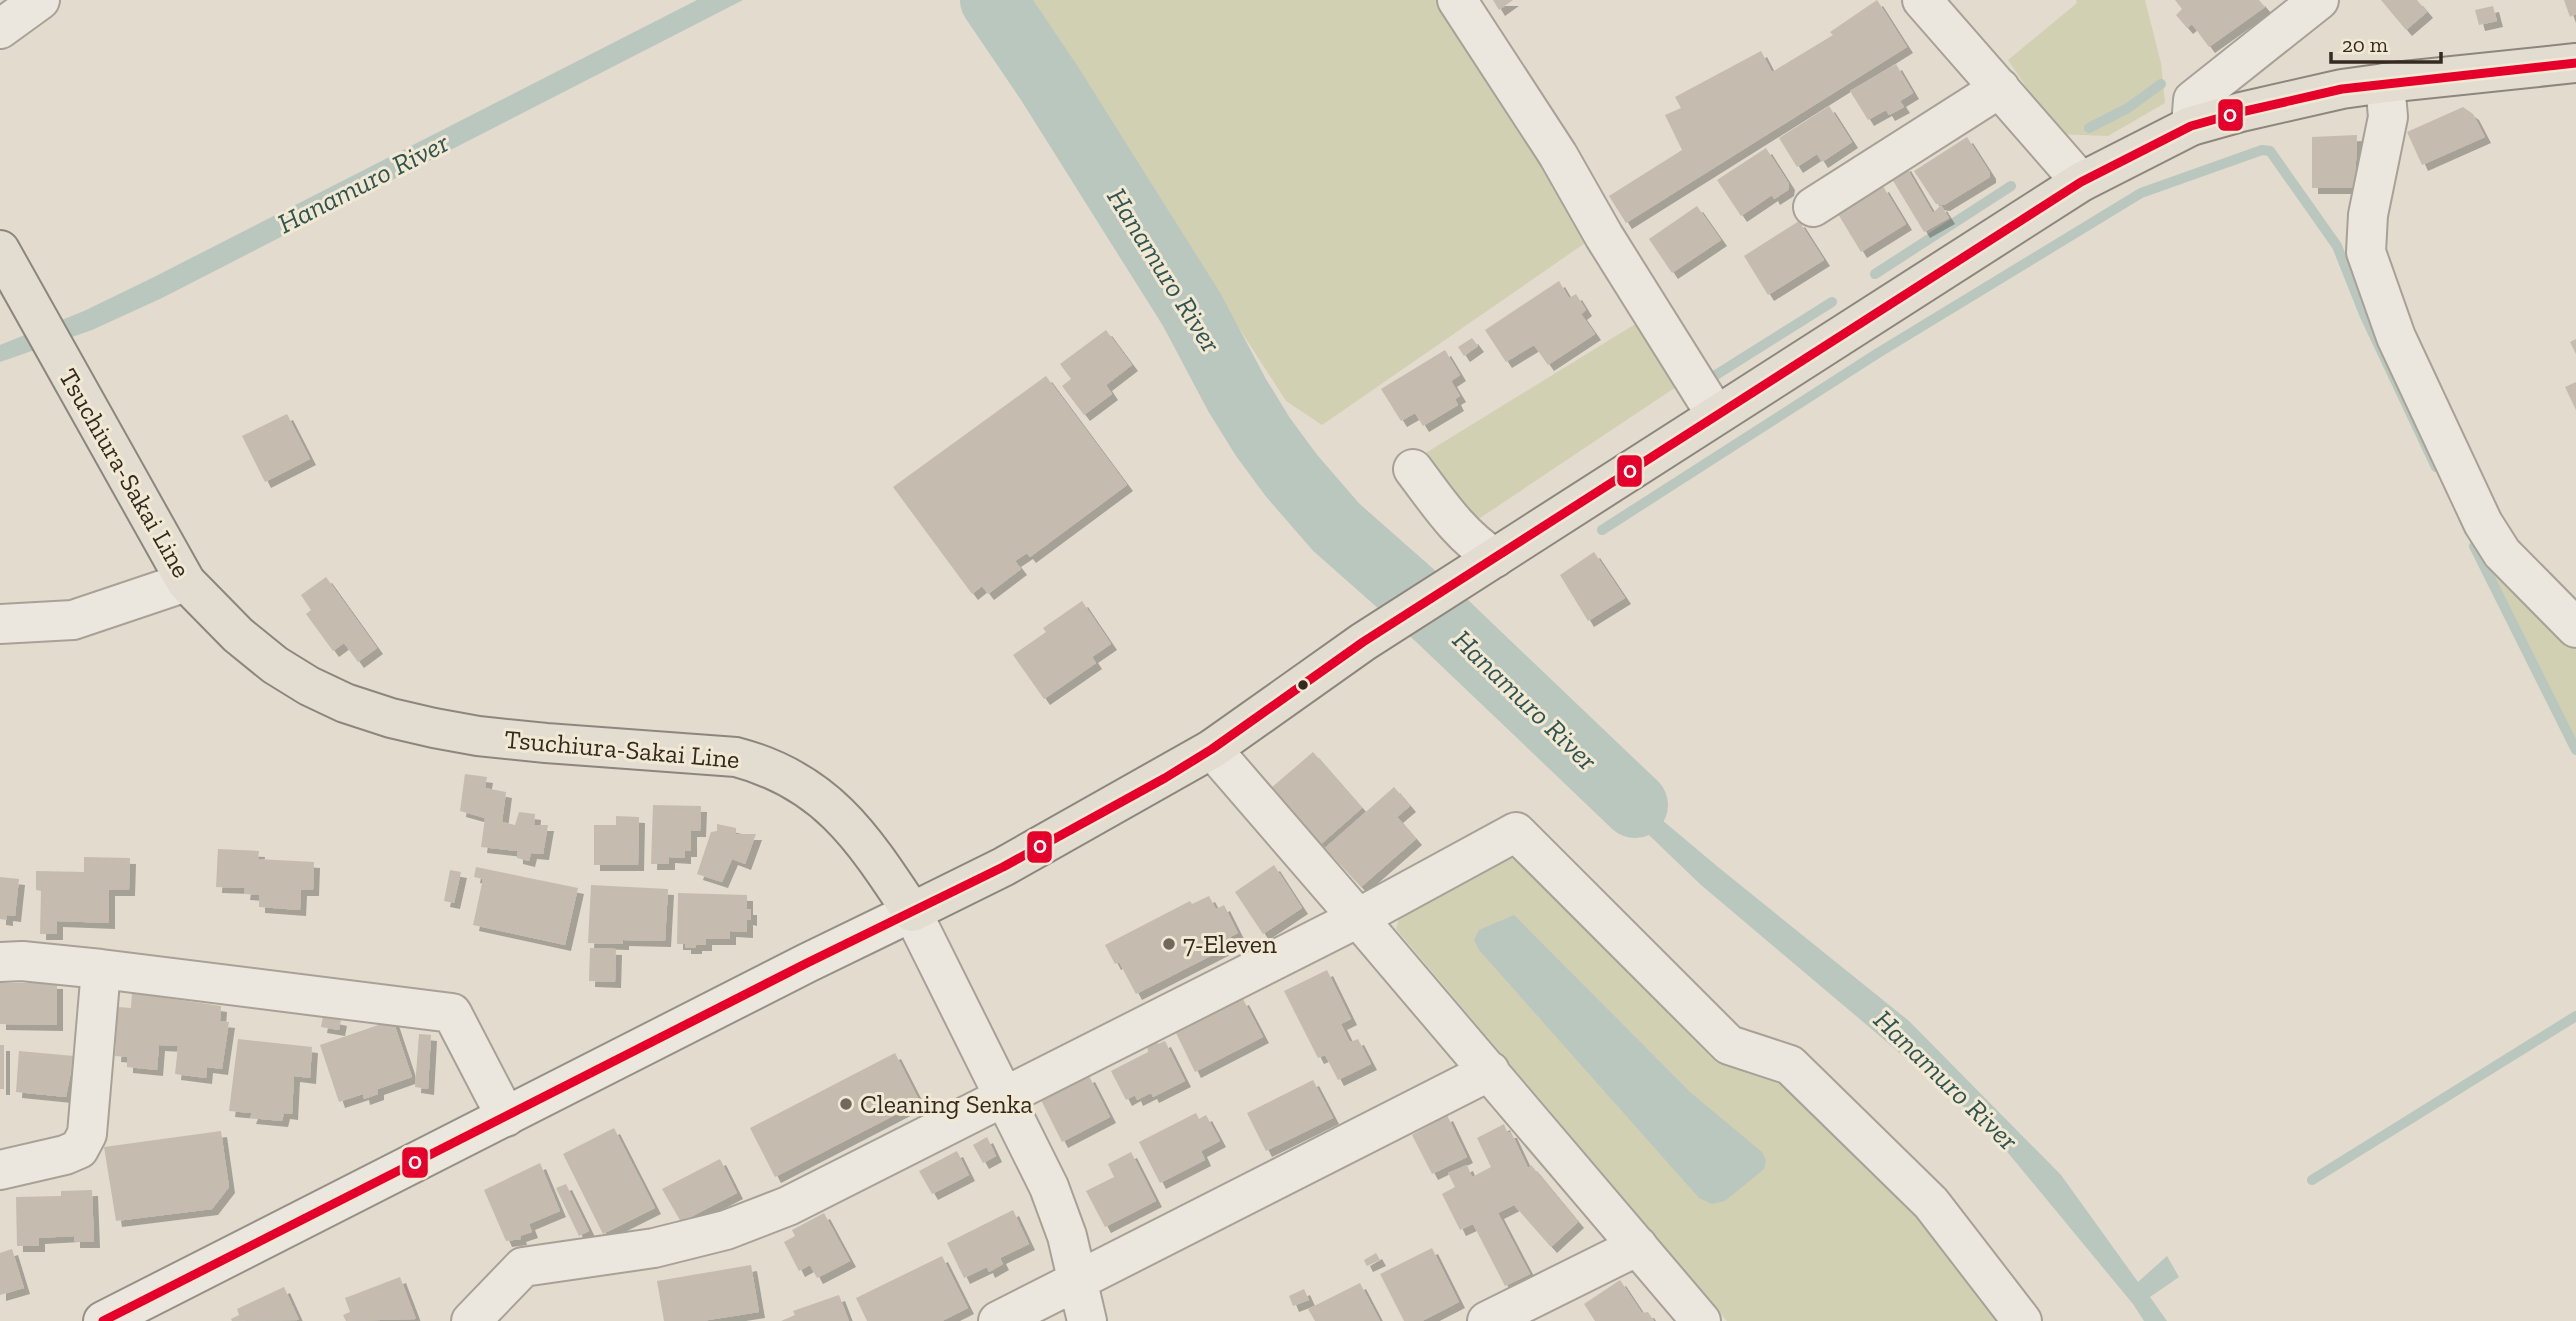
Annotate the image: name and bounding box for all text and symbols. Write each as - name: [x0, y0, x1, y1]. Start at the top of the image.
- scale bar: [2331, 21, 2441, 65]
- text: 20 m: [2342, 32, 2388, 57]
- line badge: O: [2217, 98, 2244, 132]
- text: O: [2223, 104, 2237, 127]
- water label: Hanamuro River: [272, 126, 454, 240]
- water label: Hanamuro River: [1100, 182, 1228, 358]
- street label: Tsuchiura-Sakai Line: [52, 363, 198, 583]
- line badge: O: [1616, 454, 1643, 488]
- text: O: [1623, 460, 1637, 483]
- water label: Hanamuro River: [1446, 623, 1604, 777]
- unlabelled marker: [1296, 678, 1310, 692]
- street label: Tsuchiura-Sakai Line: [503, 723, 741, 775]
- line badge: O: [1026, 830, 1053, 864]
- text: O: [1033, 835, 1047, 858]
- place label: 7-Eleven: [1183, 928, 1277, 960]
- marker: 7-Eleven: [1161, 936, 1177, 952]
- water label: Hanamuro River: [1867, 1003, 2025, 1157]
- place label: Cleaning Senka: [860, 1088, 1033, 1120]
- marker: Cleaning Senka: [838, 1096, 854, 1112]
- line badge: O: [401, 1146, 429, 1179]
- text: O: [408, 1151, 422, 1174]

